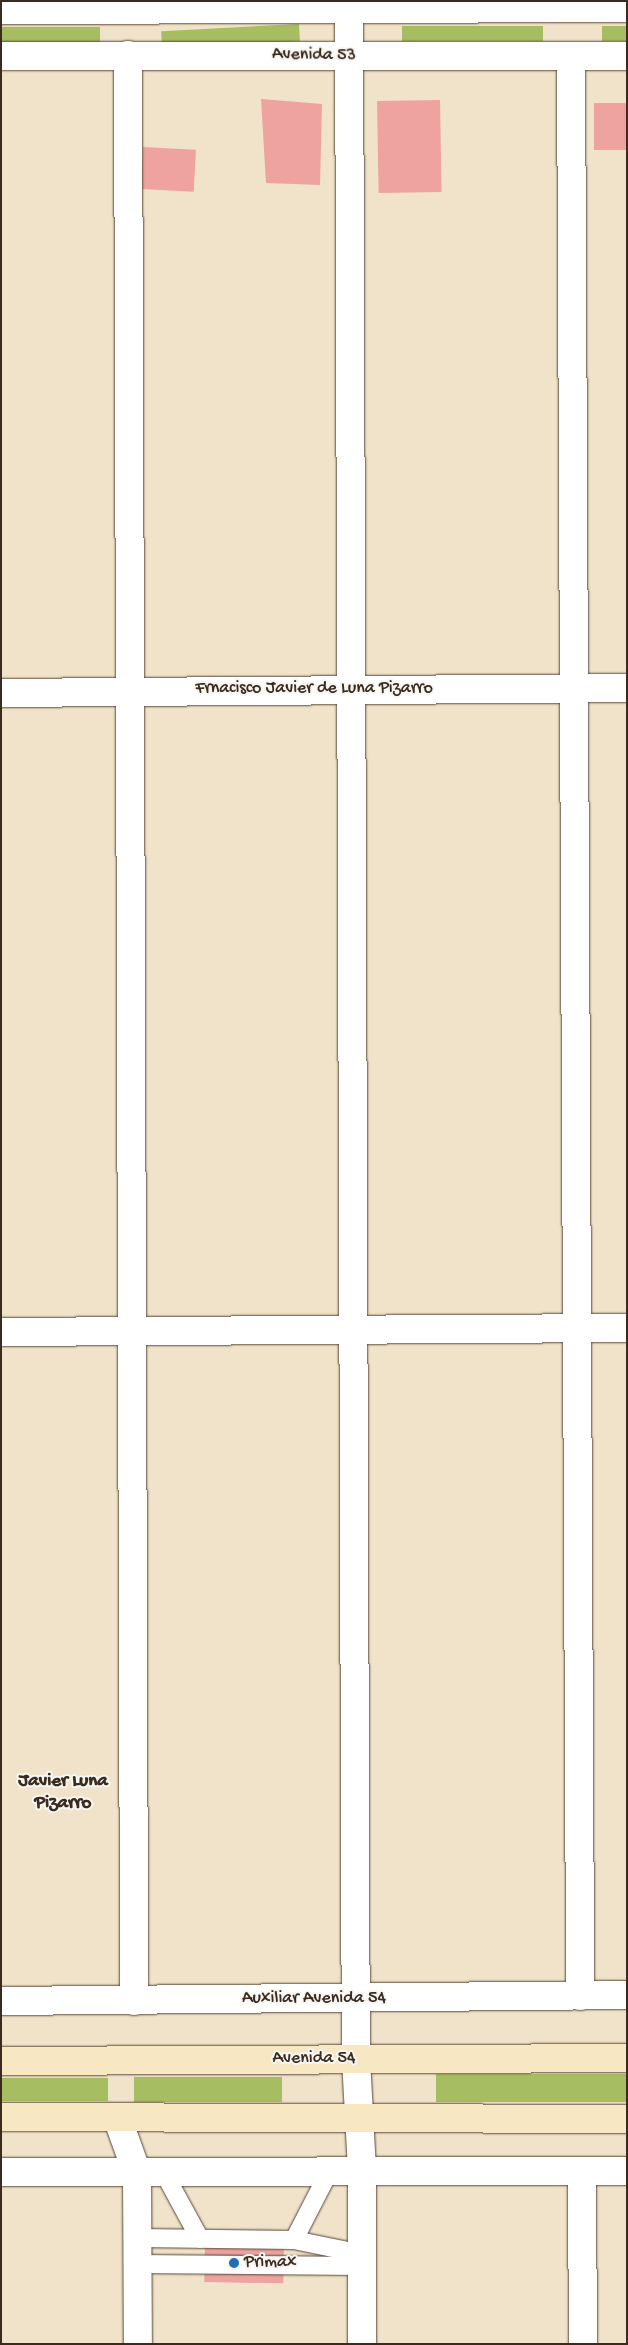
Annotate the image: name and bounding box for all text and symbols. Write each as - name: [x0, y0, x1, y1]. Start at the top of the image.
- street label: Avenida 53: [272, 44, 356, 68]
- street label: Frnacisco Javier de Luna Pizarro: [195, 678, 433, 700]
- district label: Javier Luna Pizarro: [18, 1771, 108, 1815]
- street label: Auxiliar Avenida 54: [242, 1988, 386, 2010]
- street label: Avenida 54: [272, 2048, 356, 2070]
- place label: Primax: [244, 2252, 296, 2274]
- marker: Primax: [228, 2257, 240, 2269]

